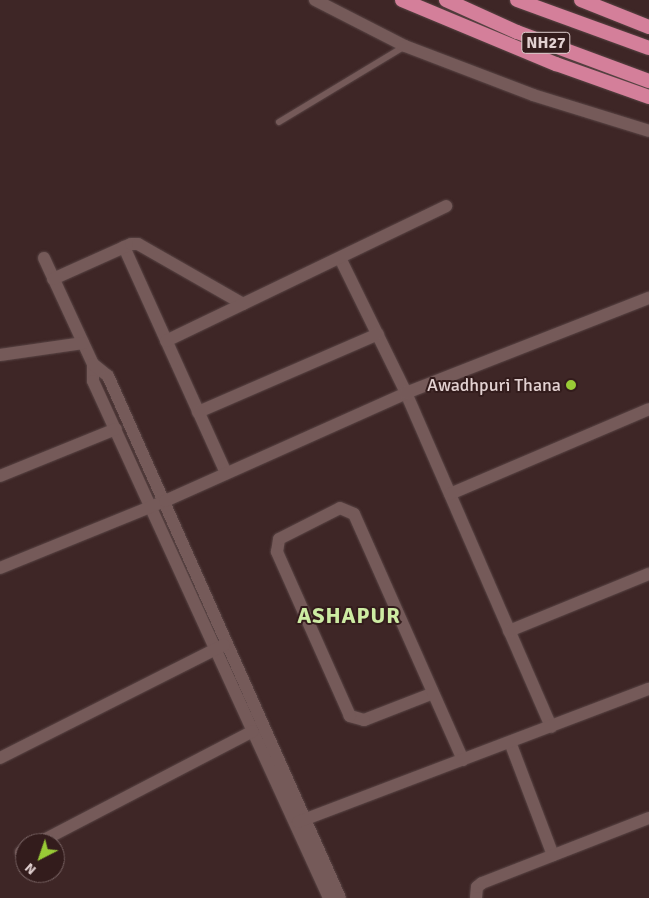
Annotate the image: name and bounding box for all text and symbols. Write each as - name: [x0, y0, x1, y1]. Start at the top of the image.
- road number: NH27: [521, 29, 571, 56]
- place label: Awadhpuri Thana: [427, 374, 561, 396]
- marker: Awadhpuri Thana: [565, 379, 577, 391]
- district label: ASHAPUR: [296, 603, 402, 629]
- north arrow: [15, 833, 65, 883]
- text: N: [21, 859, 40, 879]

